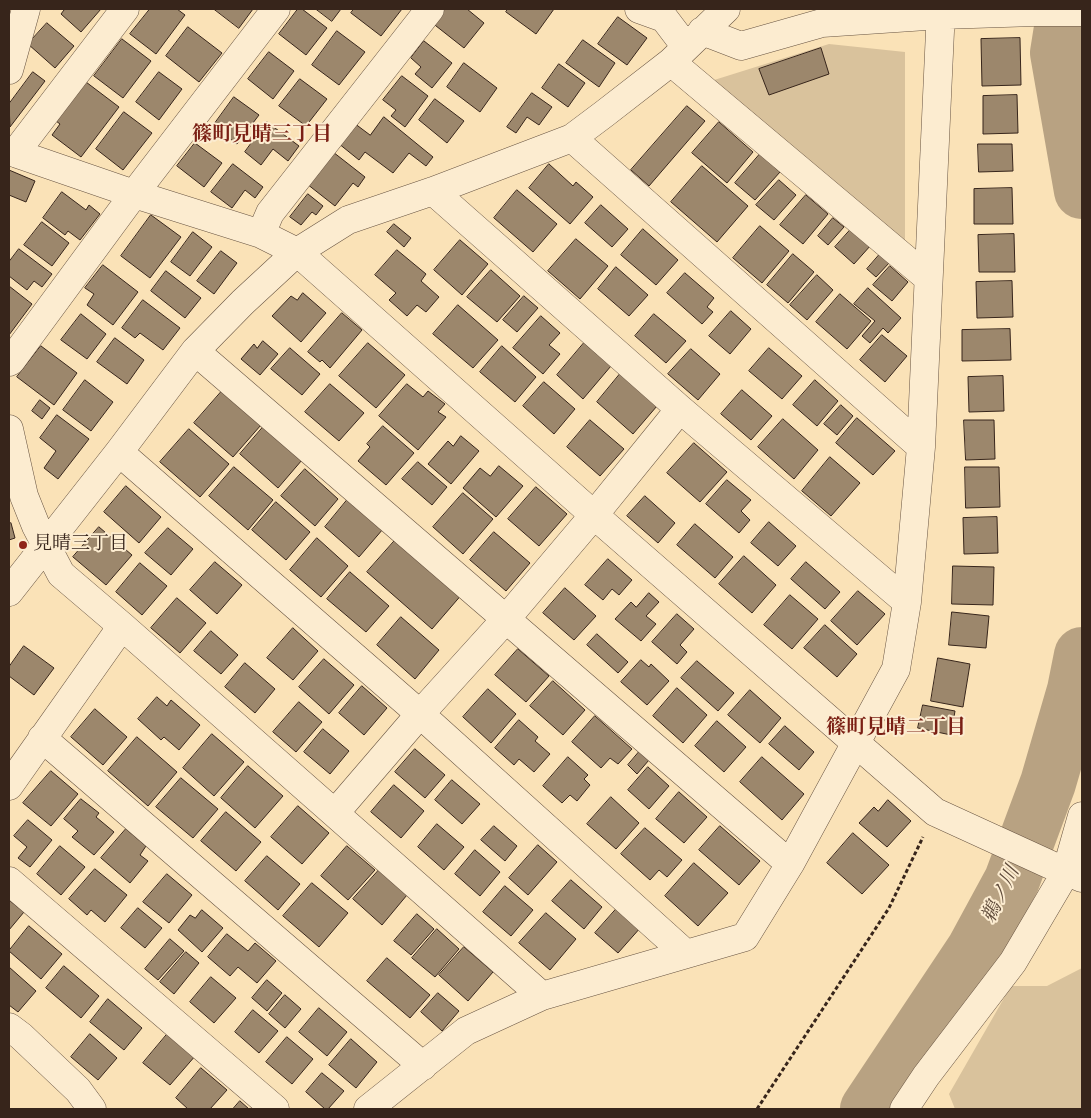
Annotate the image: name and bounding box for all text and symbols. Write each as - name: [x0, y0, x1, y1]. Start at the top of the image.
- district label: 篠町見晴三丁目: [192, 124, 332, 148]
- place label: 見晴三丁目: [33, 534, 128, 556]
- marker: 見晴三丁目: [17, 539, 29, 551]
- district label: 篠町見晴二丁目: [826, 717, 966, 741]
- water label: 鵜ノ川: [978, 863, 1026, 927]

